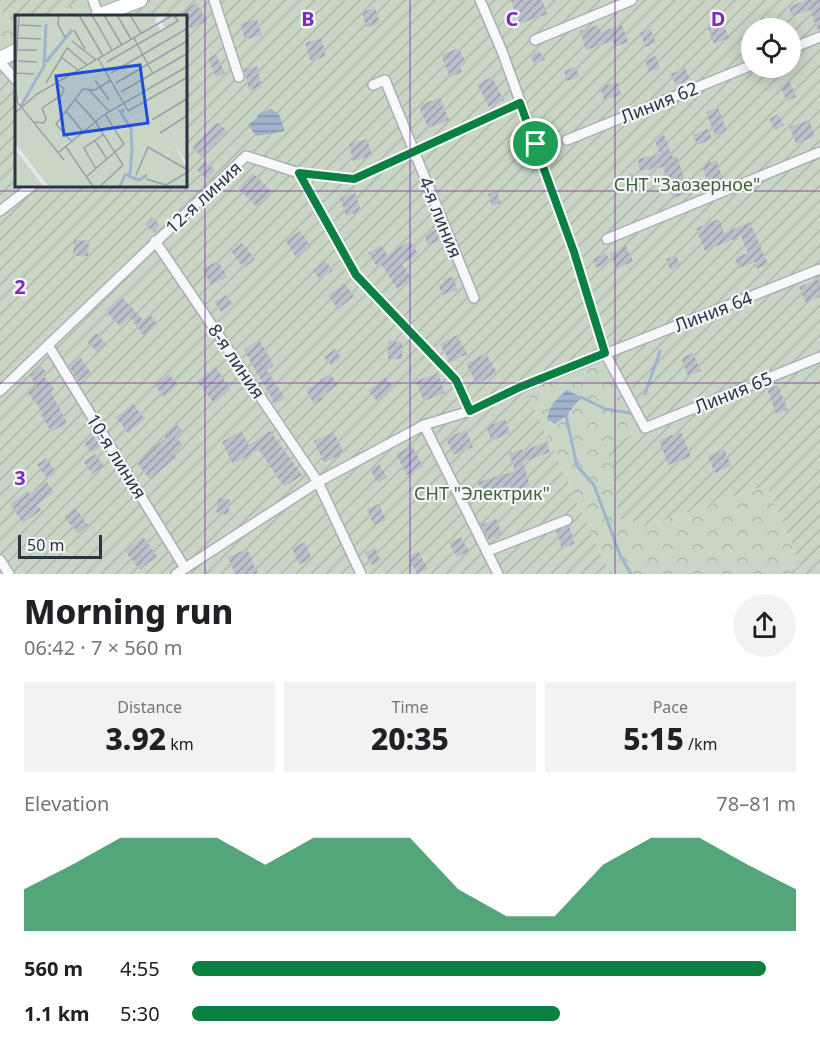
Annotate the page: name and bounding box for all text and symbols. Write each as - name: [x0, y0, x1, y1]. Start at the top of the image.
- text: B: [301, 5, 315, 32]
- text: C: [506, 5, 519, 32]
- text: D: [711, 5, 725, 32]
- inset map: [15, 15, 188, 188]
- map controls: [741, 18, 801, 78]
- button: locate: [741, 18, 801, 78]
- street label: Линия 62: [617, 76, 701, 128]
- pin: [510, 118, 561, 169]
- icon: arrive: [519, 127, 552, 160]
- street label: 12-я линия: [160, 156, 246, 238]
- park label: СНТ "Заозерное": [614, 172, 760, 196]
- street label: 4-я линия: [414, 173, 468, 261]
- text: 2: [14, 273, 26, 300]
- street label: Линия 64: [671, 285, 755, 337]
- street label: 8-я линия: [203, 319, 271, 403]
- street label: Линия 65: [691, 366, 775, 418]
- street label: 10-я линия: [81, 409, 153, 503]
- text: 3: [14, 464, 26, 491]
- park label: СНТ "Электрик": [414, 481, 550, 505]
- scale bar: [18, 532, 102, 560]
- text: 50 m: [27, 534, 64, 556]
- text: Morning run: [24, 589, 233, 634]
- button: share: [733, 594, 796, 657]
- text: 06:42 · 7 × 560 m: [24, 634, 182, 661]
- text: Distance: [117, 696, 182, 718]
- text: Time: [391, 696, 429, 718]
- text: Pace: [653, 696, 688, 718]
- text: 3.92: [106, 718, 166, 759]
- text: 20:35: [371, 718, 449, 759]
- text: 5:15: [623, 718, 684, 759]
- text: km: [166, 733, 194, 755]
- text: /km: [684, 733, 717, 755]
- text: Elevation: [24, 790, 109, 817]
- text: 78–81 m: [716, 790, 796, 817]
- text: 560 m: [24, 955, 83, 982]
- text: 4:55: [120, 955, 160, 982]
- text: 1.1 km: [24, 1000, 90, 1027]
- text: 5:30: [120, 1000, 160, 1027]

